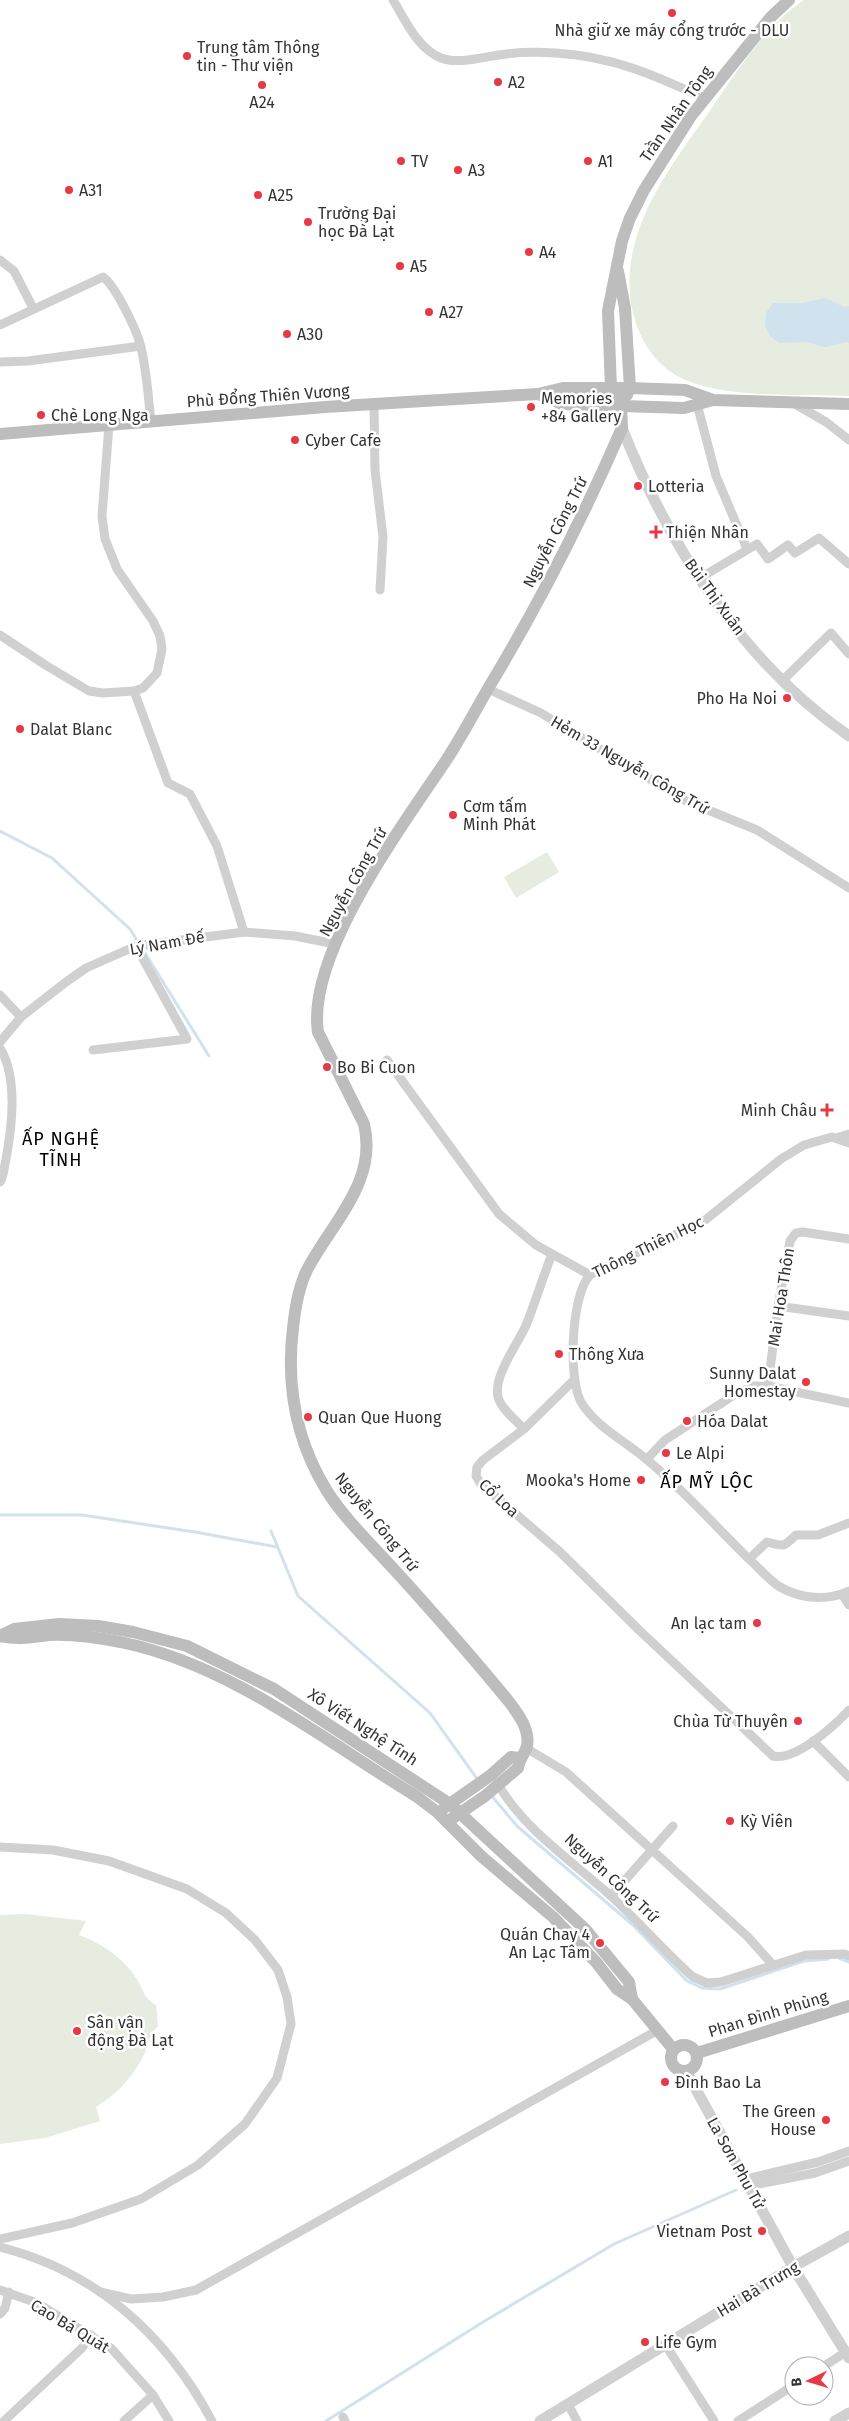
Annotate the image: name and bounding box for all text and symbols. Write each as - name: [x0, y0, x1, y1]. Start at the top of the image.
- marker: Nhà giữ xe máy cổng trước - DLU: [666, 7, 678, 19]
- place label: Nhà giữ xe máy cổng trước - DLU: [555, 20, 789, 40]
- place label: Trung tâm Thông tin - Thư viện: [197, 38, 320, 75]
- marker: Trung tâm Thông tin - Thư viện: [181, 50, 193, 62]
- street label: Trần Nhân Tông: [635, 61, 717, 166]
- place label: A2: [508, 73, 525, 92]
- marker: A2: [492, 76, 504, 88]
- marker: A24: [256, 79, 268, 91]
- place label: A24: [249, 93, 275, 112]
- place label: TV: [411, 152, 428, 171]
- place label: A1: [598, 152, 613, 171]
- marker: TV: [395, 155, 407, 167]
- marker: A1: [582, 155, 594, 167]
- place label: A3: [468, 161, 485, 180]
- marker: A3: [452, 164, 464, 176]
- place label: A31: [79, 181, 103, 200]
- marker: A31: [63, 184, 75, 196]
- place label: A25: [268, 186, 293, 205]
- marker: A25: [252, 189, 264, 201]
- place label: Trường Đại học Đà Lạt: [318, 204, 396, 241]
- marker: Trường Đại học Đà Lạt: [302, 216, 314, 228]
- place label: A4: [539, 243, 557, 262]
- marker: A4: [523, 246, 535, 258]
- place label: A5: [410, 257, 427, 276]
- marker: A5: [394, 260, 406, 272]
- place label: A27: [439, 303, 463, 322]
- marker: A27: [423, 306, 435, 318]
- place label: A30: [297, 325, 323, 344]
- marker: A30: [281, 328, 293, 340]
- street label: Phù Đổng Thiên Vương: [186, 380, 351, 411]
- place label: Memories +84 Gallery: [541, 389, 621, 426]
- marker: Memories +84 Gallery: [525, 401, 537, 413]
- place label: Chè Long Nga: [51, 406, 149, 425]
- marker: Chè Long Nga: [35, 409, 47, 421]
- place label: Cyber Cafe: [305, 431, 381, 450]
- marker: Cyber Cafe: [289, 434, 301, 446]
- street label: Nguyễn Công Trứ: [519, 473, 591, 591]
- place label: Lotteria: [648, 477, 704, 496]
- marker: Lotteria: [632, 480, 644, 492]
- place label: Thiện Nhân: [666, 523, 749, 542]
- marker: Thiện Nhân: [650, 526, 662, 538]
- street label: Bùi Thị Xuân: [681, 555, 749, 639]
- place label: Pho Ha Noi: [696, 689, 777, 708]
- marker: Pho Ha Noi: [781, 692, 793, 704]
- street label: Hẻm 33 Nguyễn Công Trứ: [547, 712, 713, 818]
- place label: Dalat Blanc: [30, 720, 112, 739]
- marker: Dalat Blanc: [14, 723, 26, 735]
- place label: Cơm tấm Minh Phát: [463, 796, 536, 834]
- marker: Cơm tấm Minh Phát: [447, 809, 459, 821]
- street label: Nguyễn Công Trứ: [315, 824, 391, 940]
- street label: Lý Nam Đế: [128, 926, 206, 959]
- place label: Bo Bi Cuon: [337, 1058, 416, 1077]
- marker: Bo Bi Cuon: [321, 1061, 333, 1073]
- place label: Minh Châu: [741, 1101, 817, 1120]
- marker: Minh Châu: [821, 1104, 833, 1116]
- district label: ẤP NGHỆ TĨNH: [22, 1126, 100, 1171]
- street label: Thông Thiên Học: [589, 1212, 707, 1282]
- street label: Mai Hoa Thôn: [764, 1246, 798, 1348]
- place label: Thông Xưa: [569, 1345, 645, 1364]
- marker: Thông Xưa: [553, 1348, 565, 1360]
- place label: Sunny Dalat Homestay: [709, 1364, 796, 1401]
- marker: Sunny Dalat Homestay: [800, 1376, 812, 1388]
- place label: Quan Que Huong: [318, 1408, 442, 1427]
- marker: Quan Que Huong: [302, 1411, 314, 1423]
- place label: Hóa Dalat: [697, 1412, 768, 1431]
- marker: Hóa Dalat: [681, 1415, 693, 1427]
- place label: Le Alpi: [676, 1444, 724, 1463]
- marker: Le Alpi: [660, 1447, 672, 1459]
- street label: Nguyễn Công Trứ: [331, 1469, 423, 1576]
- district label: ẤP MỸ LỘC: [660, 1469, 754, 1493]
- place label: Mooka's Home: [526, 1471, 631, 1490]
- street label: Cổ Loa: [475, 1474, 524, 1521]
- marker: Mooka's Home: [635, 1474, 647, 1486]
- place label: An lạc tam: [671, 1614, 747, 1633]
- marker: An lạc tam: [751, 1617, 763, 1629]
- street label: Xô Viết Nghệ Tĩnh: [304, 1684, 422, 1770]
- place label: Chùa Từ Thuyên: [673, 1712, 788, 1731]
- marker: Chùa Từ Thuyên: [792, 1715, 804, 1727]
- place label: Kỳ Viên: [740, 1812, 793, 1831]
- marker: Kỳ Viên: [724, 1815, 736, 1827]
- street label: Nguyễn Công Trứ: [561, 1829, 663, 1927]
- place label: Quán Chay 4 An Lạc Tâm: [500, 1925, 590, 1962]
- marker: Quán Chay 4 An Lạc Tâm: [594, 1937, 606, 1949]
- street label: Phan Đình Phùng: [706, 1987, 831, 2041]
- place label: Sân vận động Đà Lạt: [87, 2013, 174, 2050]
- marker: Sân vận động Đà Lạt: [71, 2025, 83, 2037]
- place label: Đình Bao La: [675, 2073, 762, 2092]
- marker: Đình Bao La: [659, 2076, 671, 2088]
- place label: The Green House: [743, 2102, 816, 2139]
- street label: La Sơn Phu Tử: [703, 2114, 769, 2212]
- marker: The Green House: [820, 2114, 832, 2126]
- place label: Vietnam Post: [657, 2222, 752, 2241]
- marker: Vietnam Post: [756, 2225, 768, 2237]
- street label: Hai Bà Trưng: [714, 2257, 803, 2321]
- street label: Cao Bá Quát: [27, 2295, 113, 2357]
- place label: Life Gym: [655, 2333, 717, 2352]
- marker: Life Gym: [639, 2336, 651, 2348]
- north arrow: [784, 2356, 834, 2406]
- text: B: [788, 2377, 805, 2387]

